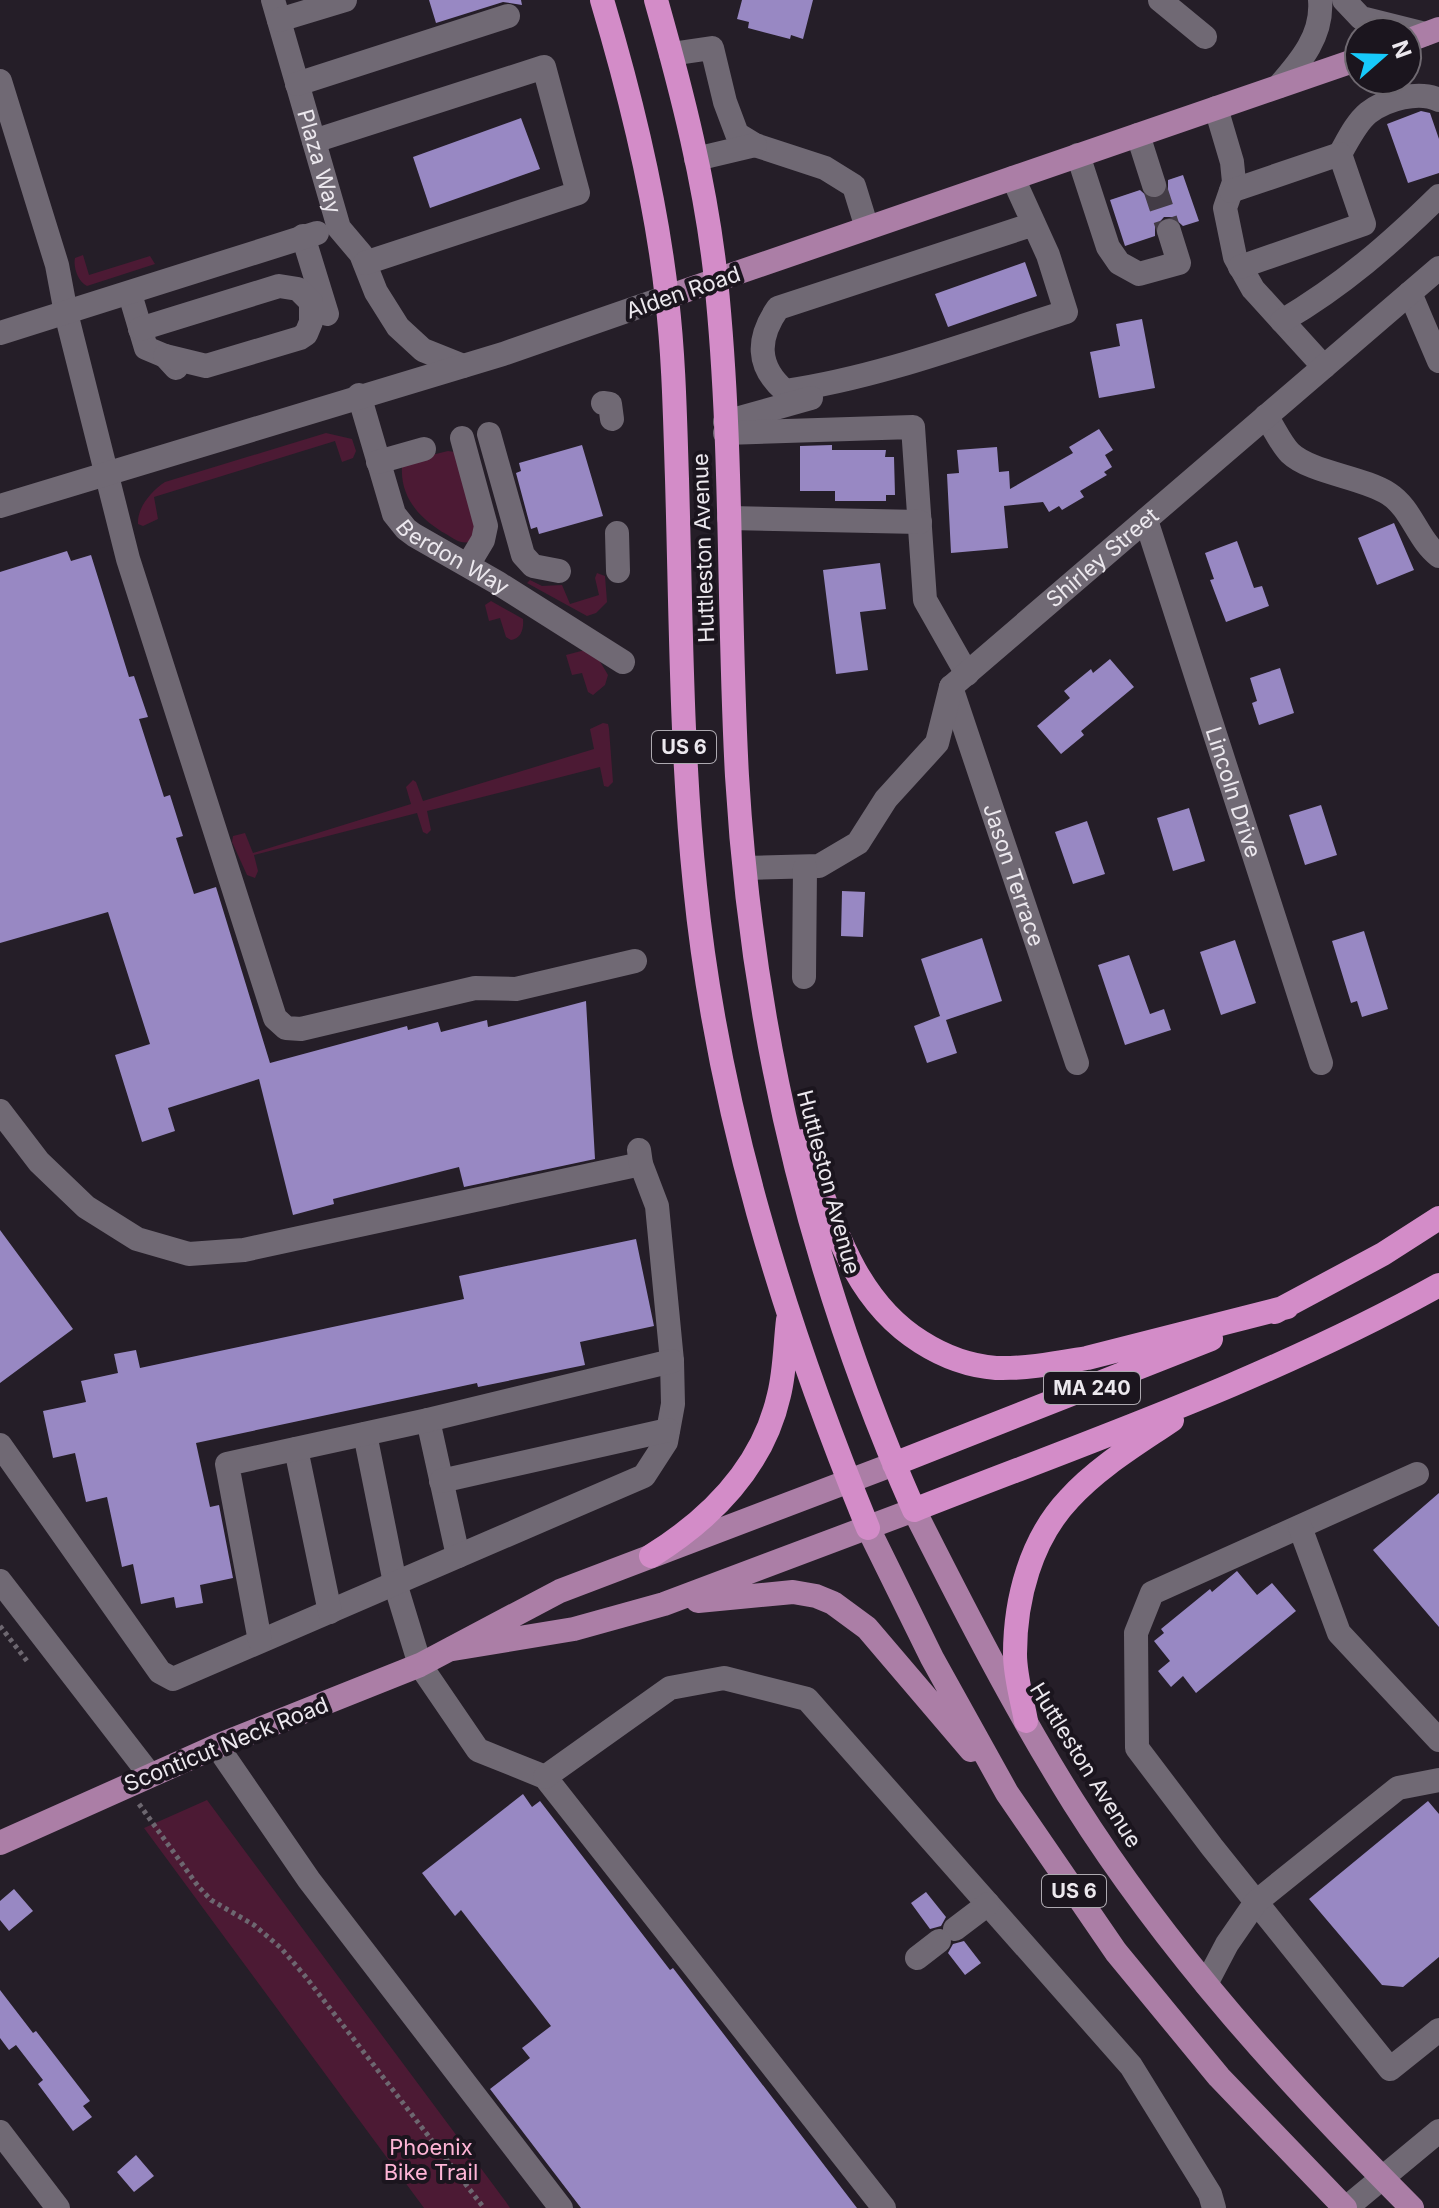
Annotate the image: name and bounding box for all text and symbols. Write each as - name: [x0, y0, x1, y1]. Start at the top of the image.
- north arrow: [1343, 16, 1423, 96]
- text: N: [1387, 37, 1417, 61]
- street label: Plaza Way: [292, 106, 347, 217]
- street label: Alden Road: [622, 260, 744, 324]
- street label: Huttleston Avenue: [687, 453, 719, 643]
- street label: Shirley Street: [1041, 502, 1163, 613]
- street label: Berdon Way: [391, 514, 514, 600]
- street label: Lincoln Drive: [1201, 724, 1267, 861]
- road number: US 6: [652, 731, 716, 763]
- street label: Jason Terrace: [978, 800, 1050, 949]
- street label: Huttleston Avenue: [792, 1087, 866, 1277]
- road number: MA 240: [1044, 1372, 1140, 1404]
- street label: Huttleston Avenue: [1025, 1678, 1147, 1852]
- street label: Sconticut Neck Road: [120, 1691, 332, 1797]
- road number: US 6: [1042, 1875, 1106, 1907]
- park label: Phoenix Bike Trail: [384, 2134, 478, 2185]

